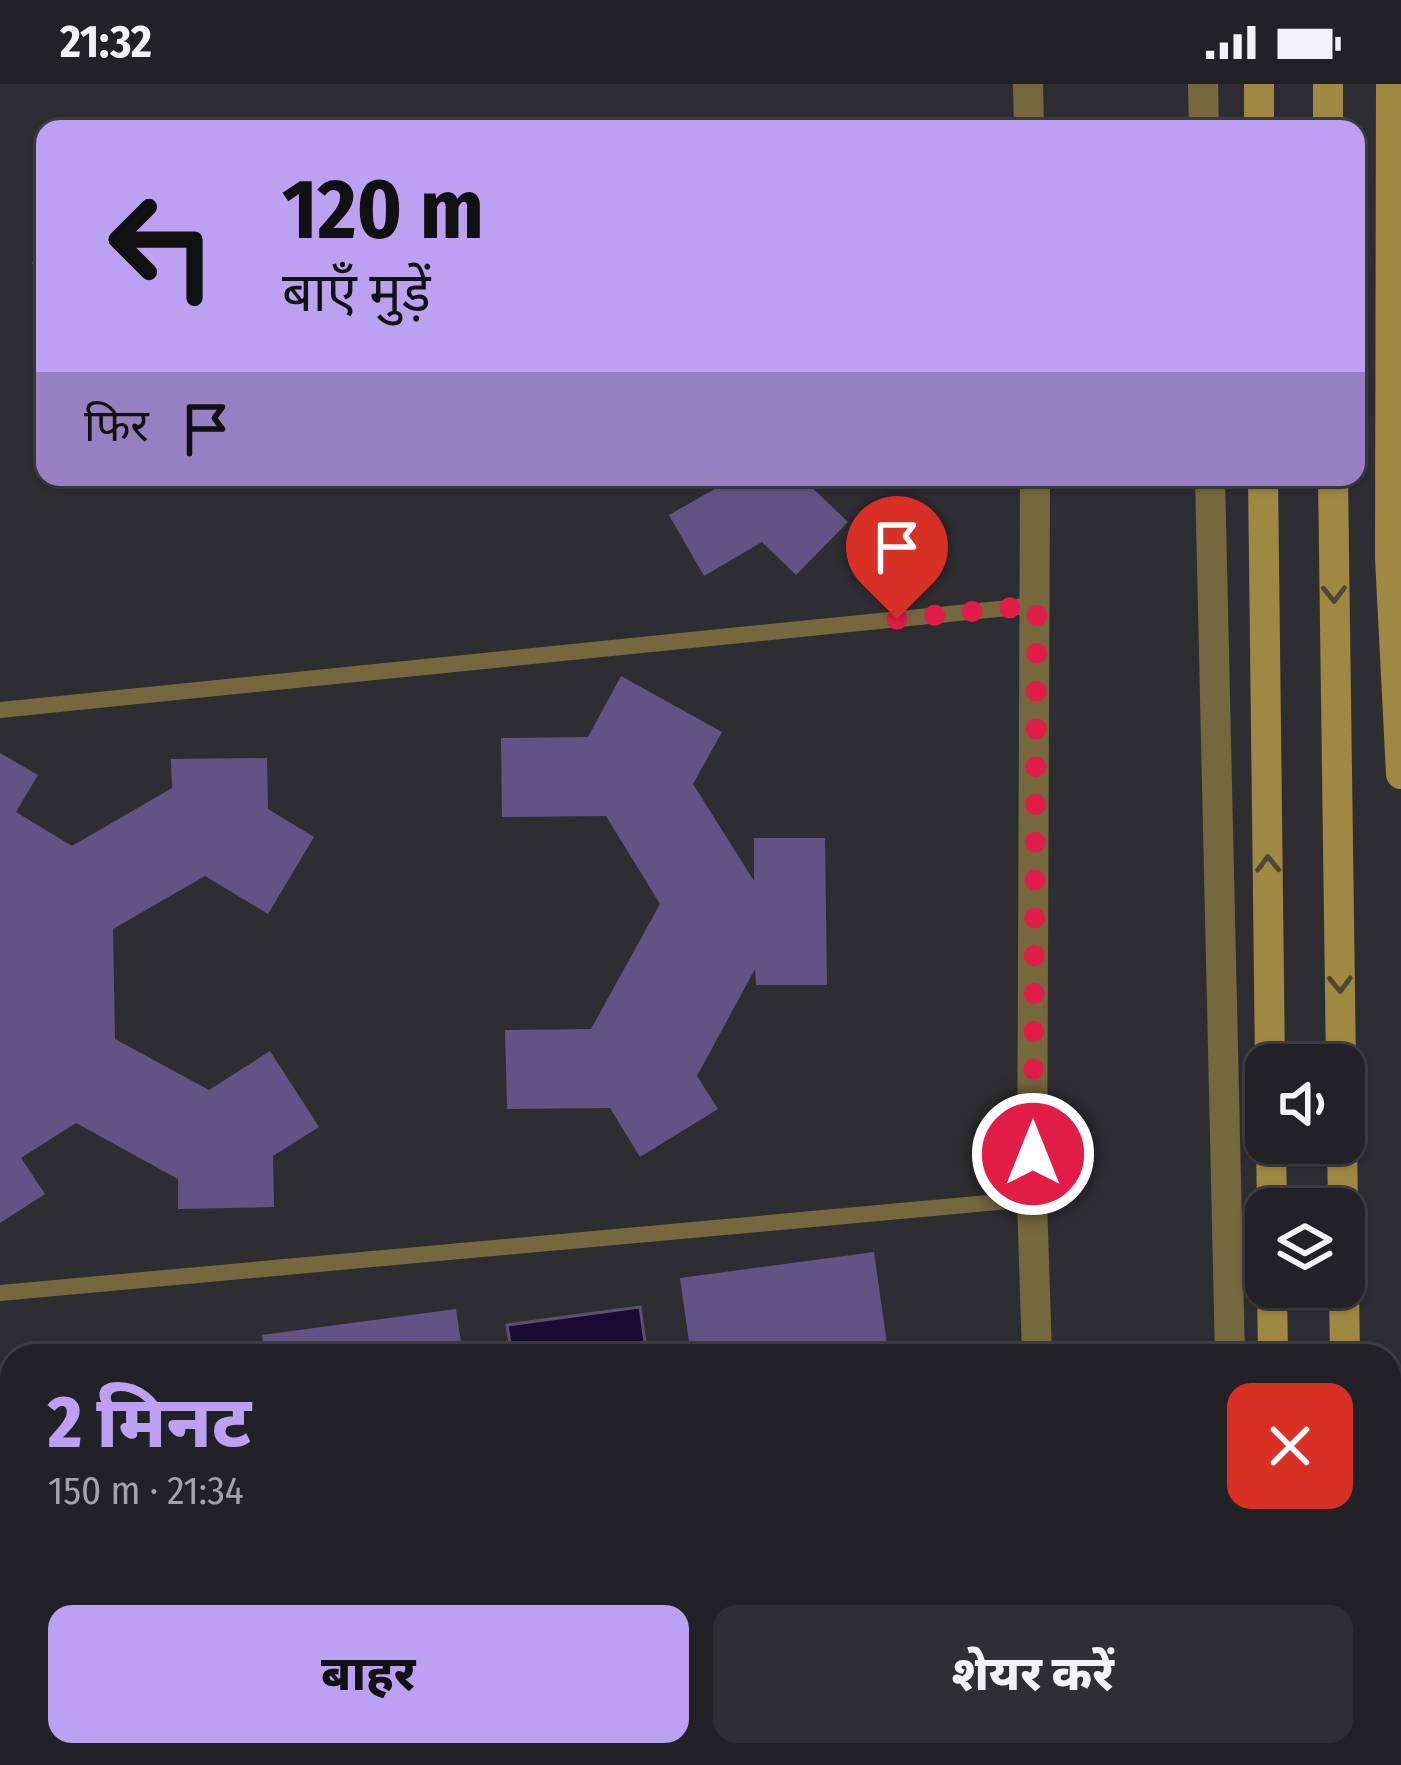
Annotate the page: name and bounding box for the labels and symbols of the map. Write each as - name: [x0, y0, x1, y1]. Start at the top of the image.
- pin: [846, 496, 948, 619]
- one-way arrow: [1321, 585, 1347, 604]
- one-way arrow: [1255, 854, 1281, 873]
- one-way arrow: [1326, 975, 1352, 994]
- position arrow: [970, 1091, 1096, 1217]

